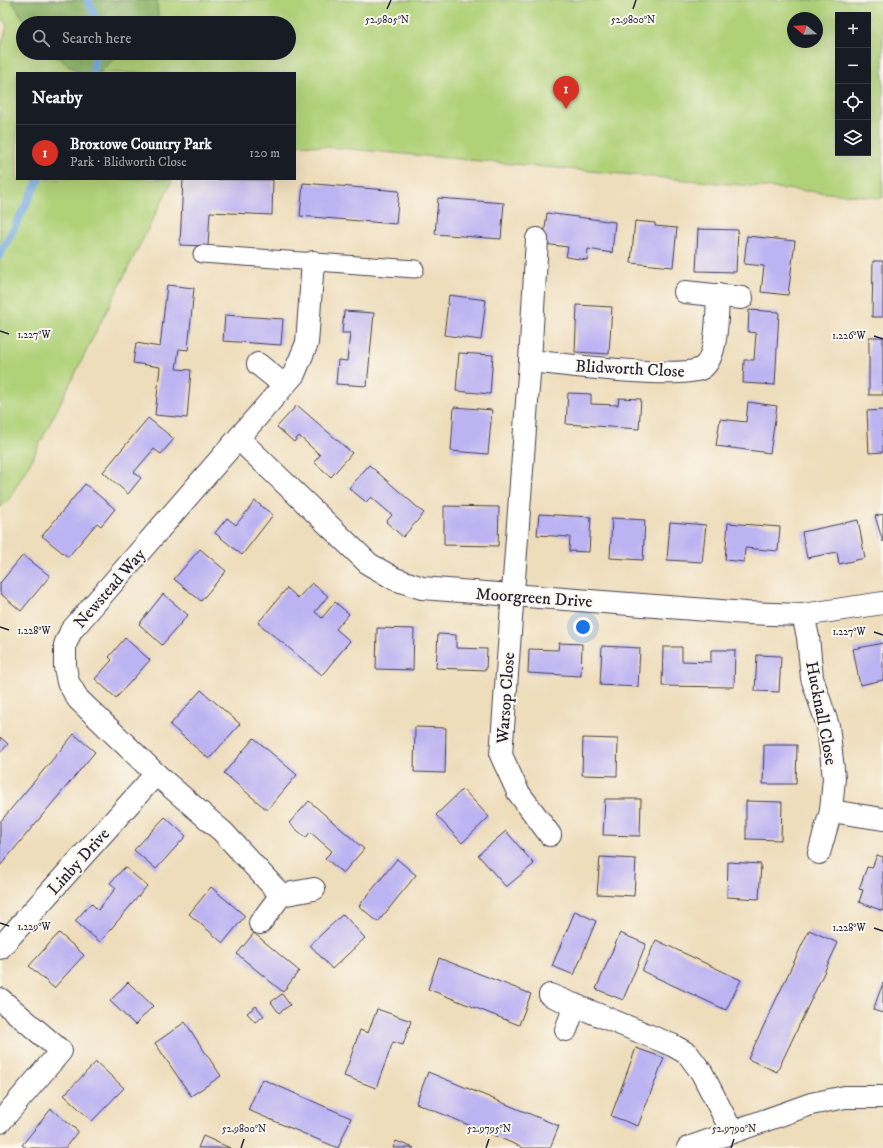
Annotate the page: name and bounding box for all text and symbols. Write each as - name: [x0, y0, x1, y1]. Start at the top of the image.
- north arrow: [787, 12, 823, 48]
- map controls: [835, 12, 871, 156]
- button: +: [835, 12, 871, 48]
- text: 52.9805°N: [365, 14, 409, 26]
- text: 52.9800°N: [611, 14, 655, 26]
- search box: [16, 16, 296, 60]
- icon: search: [30, 27, 52, 49]
- text: Search here: [62, 29, 131, 48]
- button: −: [835, 48, 871, 84]
- pin: 1: [553, 76, 579, 109]
- button: locate: [835, 84, 871, 120]
- text: Nearby: [32, 87, 82, 109]
- button: layers: [835, 120, 871, 156]
- text: Broxtowe Country Park: [70, 135, 212, 154]
- text: 1: [43, 145, 47, 161]
- text: 120 m: [249, 145, 280, 161]
- text: Park · Blidworth Close: [70, 154, 187, 170]
- text: 1.227°W: [17, 329, 51, 341]
- text: 1.226°W: [832, 330, 867, 342]
- street label: Blidworth Close: [575, 355, 685, 383]
- street label: Newstead Way: [69, 543, 151, 633]
- street label: Moorgreen Drive: [475, 583, 593, 613]
- your location: [573, 617, 593, 637]
- text: 1.228°W: [17, 625, 51, 637]
- text: 1.227°W: [832, 626, 866, 638]
- street label: Warsop Close: [492, 652, 520, 746]
- street label: Hucknall Close: [800, 659, 842, 767]
- street label: Linby Drive: [43, 823, 115, 900]
- text: 1.229°W: [17, 921, 51, 933]
- text: 1.228°W: [832, 922, 866, 934]
- text: 52.9800°N: [222, 1123, 266, 1135]
- text: 52.9795°N: [467, 1123, 511, 1135]
- text: 52.9790°N: [712, 1123, 756, 1135]

